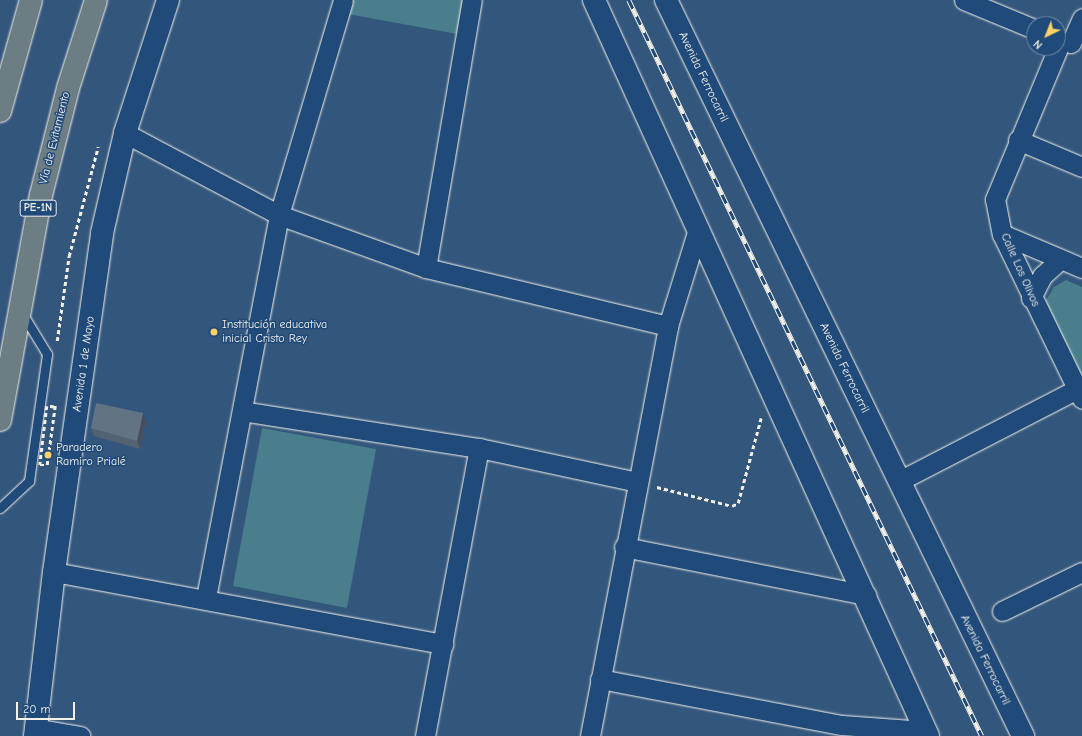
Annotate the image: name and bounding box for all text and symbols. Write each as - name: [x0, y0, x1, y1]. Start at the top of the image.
- north arrow: [1026, 16, 1066, 56]
- street label: Avenida Ferrocarril: [675, 30, 731, 124]
- text: N: [1031, 37, 1045, 52]
- street label: Vía de Evitamiento: [37, 90, 73, 186]
- road number: PE-1N: [19, 199, 57, 217]
- street label: Calle Los Olivos: [997, 231, 1043, 309]
- street label: Avenida 1 de Mayo: [70, 315, 98, 413]
- place label: Institución educativa inicial Cristo Rey: [222, 318, 327, 346]
- street label: Avenida Ferrocarril: [816, 321, 872, 415]
- marker: Institución educativa inicial Cristo Rey: [209, 327, 219, 337]
- place label: Paradero Ramiro Prialé: [56, 441, 126, 469]
- marker: Paradero Ramiro Prialé: [43, 450, 53, 460]
- street label: Avenida Ferrocarril: [957, 613, 1013, 707]
- scale bar: [18, 694, 77, 720]
- text: 20 m: [23, 702, 51, 716]

